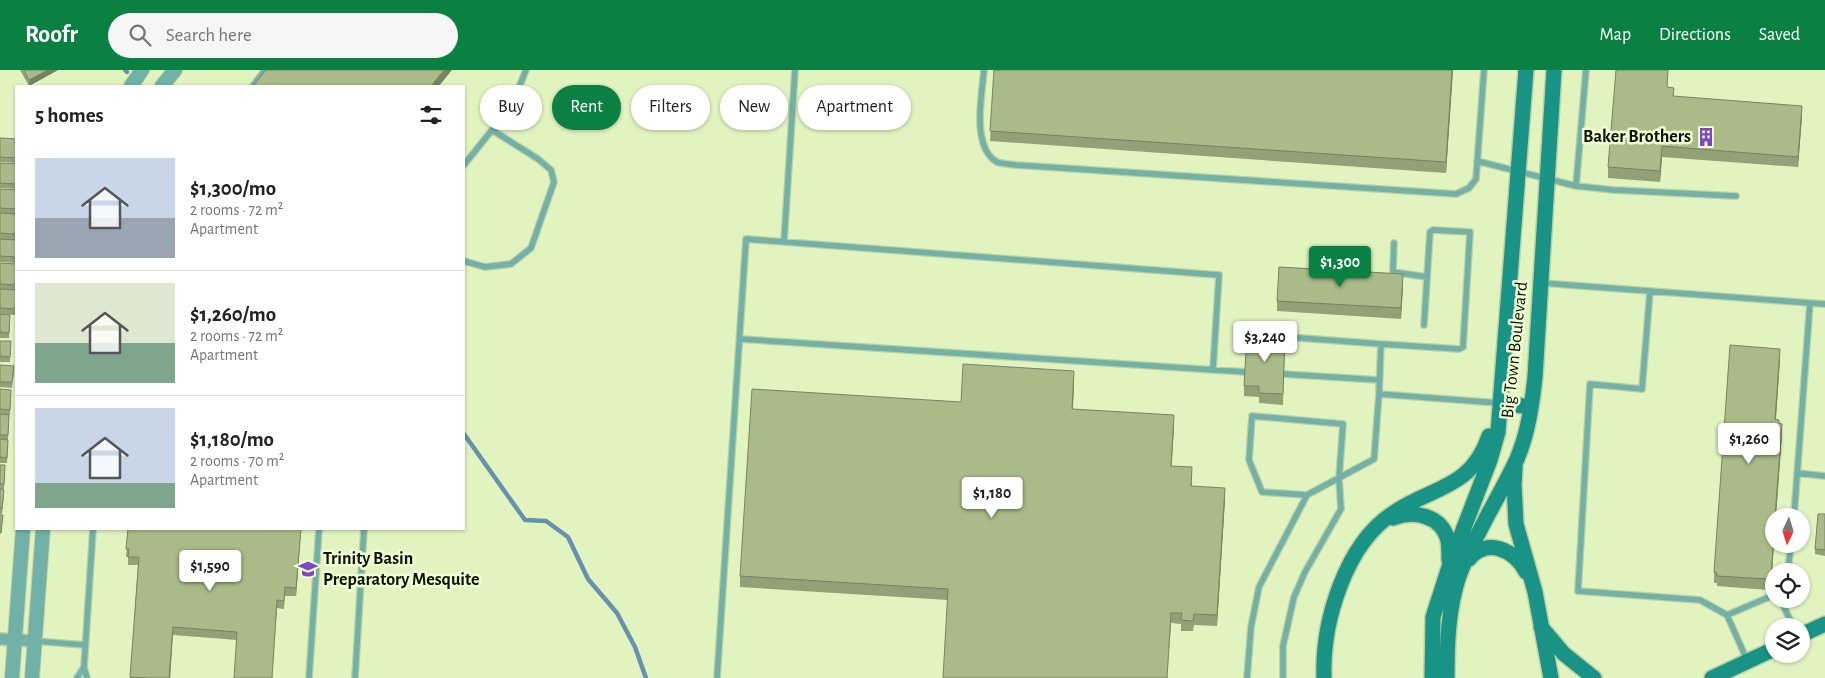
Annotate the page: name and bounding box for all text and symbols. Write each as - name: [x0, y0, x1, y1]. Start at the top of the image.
- search box: [108, 13, 458, 58]
- icon: search: [126, 21, 154, 49]
- text: Roofr: [25, 23, 78, 47]
- text: Search here: [166, 26, 252, 45]
- text: Map: [1600, 26, 1631, 44]
- text: Directions: [1659, 26, 1731, 44]
- text: Saved: [1759, 26, 1800, 44]
- chip: Buy: [480, 85, 542, 130]
- chip: Rent: [552, 85, 621, 130]
- chip: Filters: [631, 85, 710, 130]
- chip: New: [720, 85, 788, 130]
- chip: Apartment: [798, 85, 911, 130]
- icon: filters: [417, 101, 445, 129]
- text: 5 homes: [35, 105, 104, 126]
- building icon: Baker Brothers: [1695, 126, 1717, 148]
- place label: Baker Brothers: [1583, 128, 1691, 146]
- icon: home: [75, 178, 135, 238]
- text: $1,300/mo: [190, 178, 276, 199]
- text: 2 rooms · 72 m²: [190, 202, 283, 218]
- text: Apartment: [190, 221, 258, 237]
- pin: $1,300: [1299, 246, 1381, 288]
- text: $1,300: [1320, 254, 1360, 270]
- street label: Big Town Boulevard: [1499, 281, 1531, 419]
- icon: home: [75, 303, 135, 363]
- text: $1,260/mo: [190, 304, 276, 325]
- pin: $3,240: [1224, 320, 1306, 363]
- text: 2 rooms · 72 m²: [190, 328, 283, 344]
- text: $3,240: [1244, 329, 1286, 345]
- text: Apartment: [190, 347, 258, 363]
- pin: $1,260: [1708, 422, 1790, 465]
- icon: home: [75, 428, 135, 488]
- text: $1,180/mo: [190, 429, 274, 450]
- text: $1,260: [1729, 431, 1769, 447]
- text: 2 rooms · 70 m²: [190, 453, 284, 469]
- text: Apartment: [190, 472, 258, 488]
- pin: $1,180: [951, 476, 1033, 519]
- text: $1,180: [973, 485, 1011, 501]
- north arrow: [1765, 508, 1810, 552]
- map controls: [1765, 508, 1810, 663]
- pin: $1,590: [169, 550, 251, 592]
- place label: Trinity Basin Preparatory Mesquite: [323, 550, 479, 589]
- text: $1,590: [190, 558, 230, 574]
- school or university icon: Trinity Basin Preparatory Mesquite: [297, 558, 319, 580]
- button: locate: [1765, 563, 1810, 608]
- button: layers: [1765, 618, 1810, 663]

